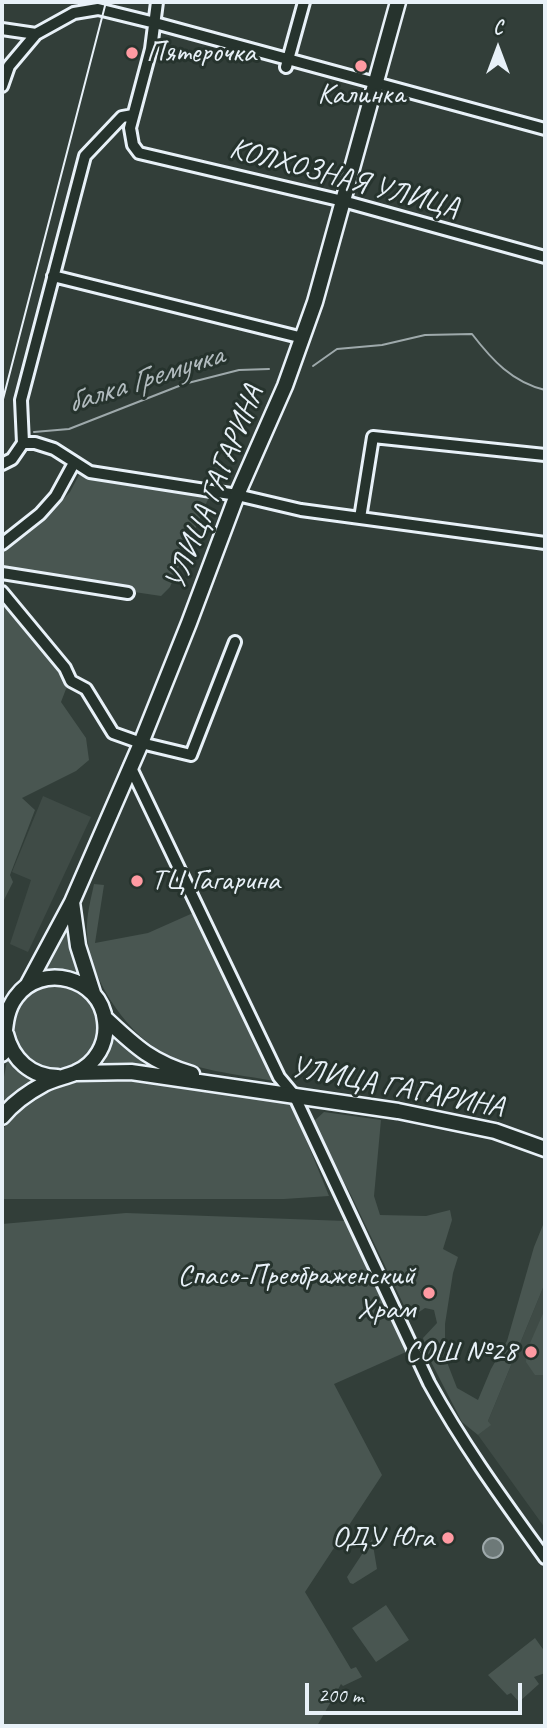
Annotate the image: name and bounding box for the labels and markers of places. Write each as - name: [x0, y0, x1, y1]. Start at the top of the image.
- place label: Пятерочка: [146, 35, 256, 71]
- marker: Пятерочка: [124, 45, 140, 61]
- marker: Калинка: [353, 58, 369, 74]
- place label: Калинка: [318, 77, 404, 113]
- place label: ТЦ Гагарина: [151, 863, 280, 899]
- marker: ТЦ Гагарина: [129, 873, 145, 889]
- place label: Спасо-Преображенский Храм: [177, 1258, 415, 1328]
- marker: Спасо-Преображенский Храм: [421, 1285, 437, 1301]
- place label: СОШ №28: [405, 1334, 517, 1370]
- marker: СОШ №28: [523, 1344, 539, 1360]
- place label: ОДУ Юга: [332, 1520, 434, 1556]
- marker: ОДУ Юга: [440, 1530, 456, 1546]

